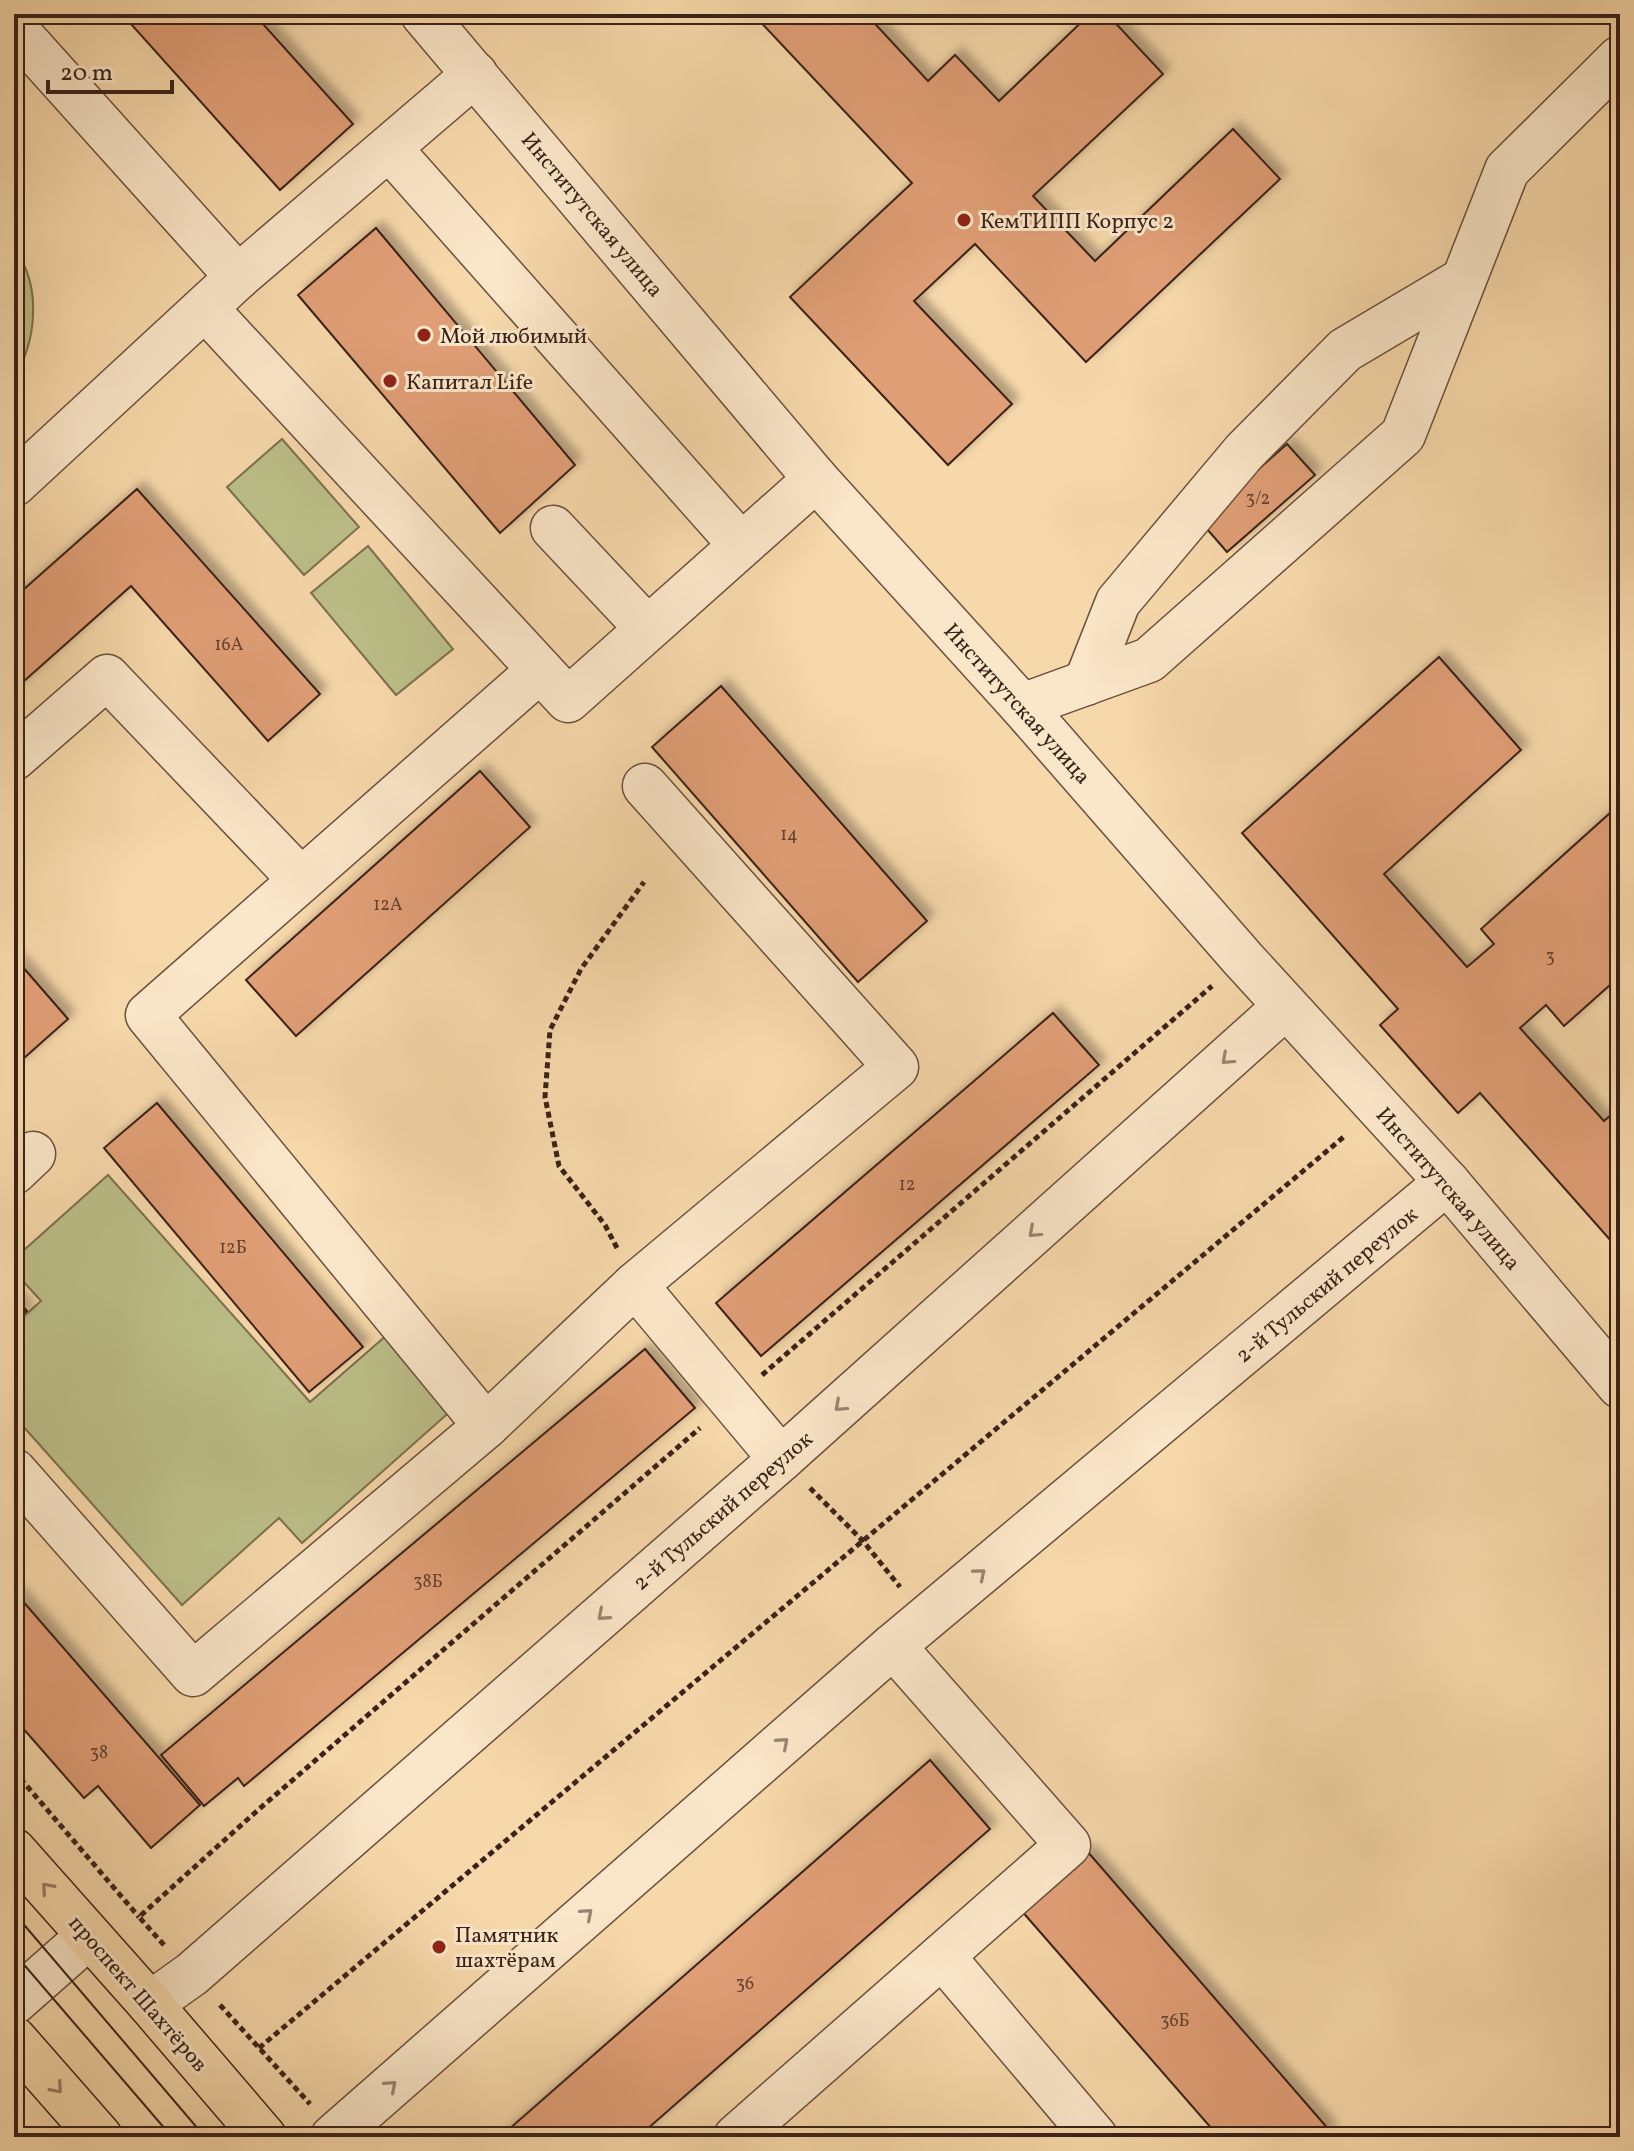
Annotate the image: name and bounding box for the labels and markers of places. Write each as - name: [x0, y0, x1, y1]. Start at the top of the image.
- place label: КемТИПП Корпус 2: [980, 207, 1174, 238]
- marker: КемТИПП Корпус 2: [955, 211, 973, 229]
- place label: Мой любимый: [440, 322, 587, 353]
- marker: Мой любимый: [415, 326, 433, 344]
- place label: Капитал Life: [406, 368, 533, 399]
- marker: Капитал Life: [381, 372, 399, 390]
- place label: Памятник шахтёрам: [455, 1921, 559, 1977]
- marker: Памятник шахтёрам: [430, 1938, 448, 1956]

